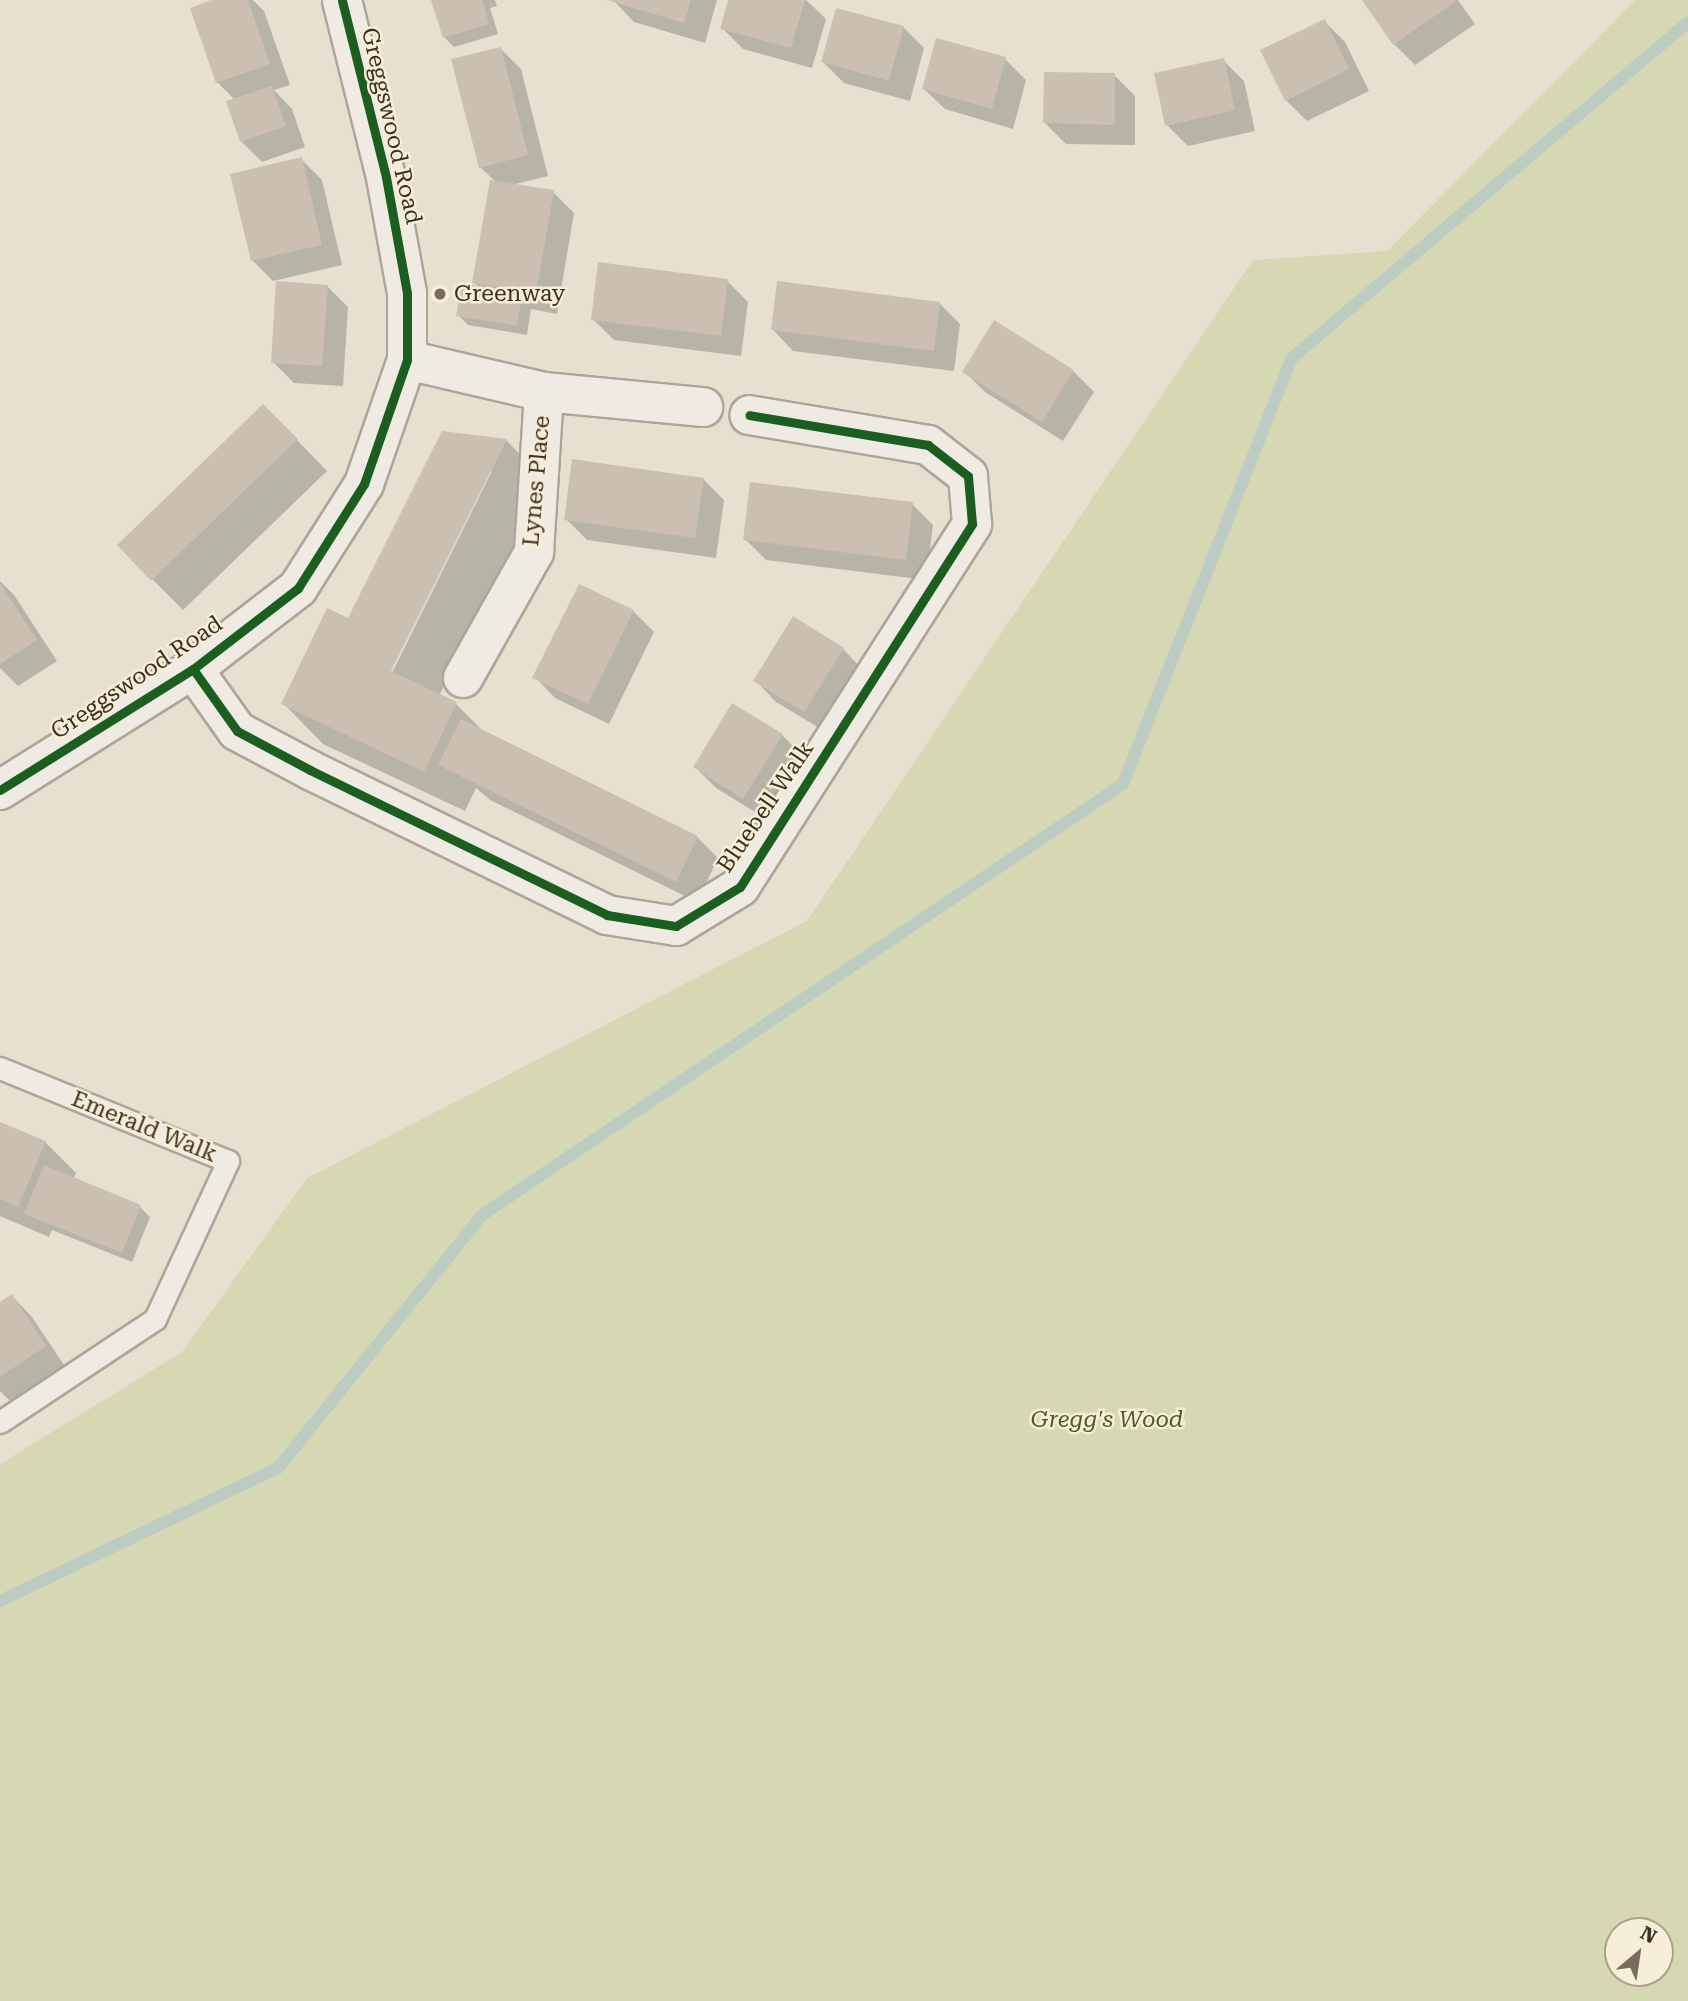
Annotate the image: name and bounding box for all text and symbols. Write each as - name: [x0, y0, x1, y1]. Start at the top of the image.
- street label: Greggswood Road: [355, 25, 427, 227]
- place label: Greenway: [454, 280, 565, 308]
- marker: Greenway: [432, 286, 448, 302]
- street label: Lynes Place: [518, 414, 556, 548]
- street label: Greggswood Road: [46, 610, 228, 746]
- street label: Bluebell Walk: [712, 736, 820, 878]
- street label: Emerald Walk: [67, 1085, 221, 1169]
- park label: Gregg's Wood: [1031, 1406, 1183, 1434]
- north arrow: [1604, 1917, 1674, 1987]
- text: N: [1636, 1921, 1660, 1949]

